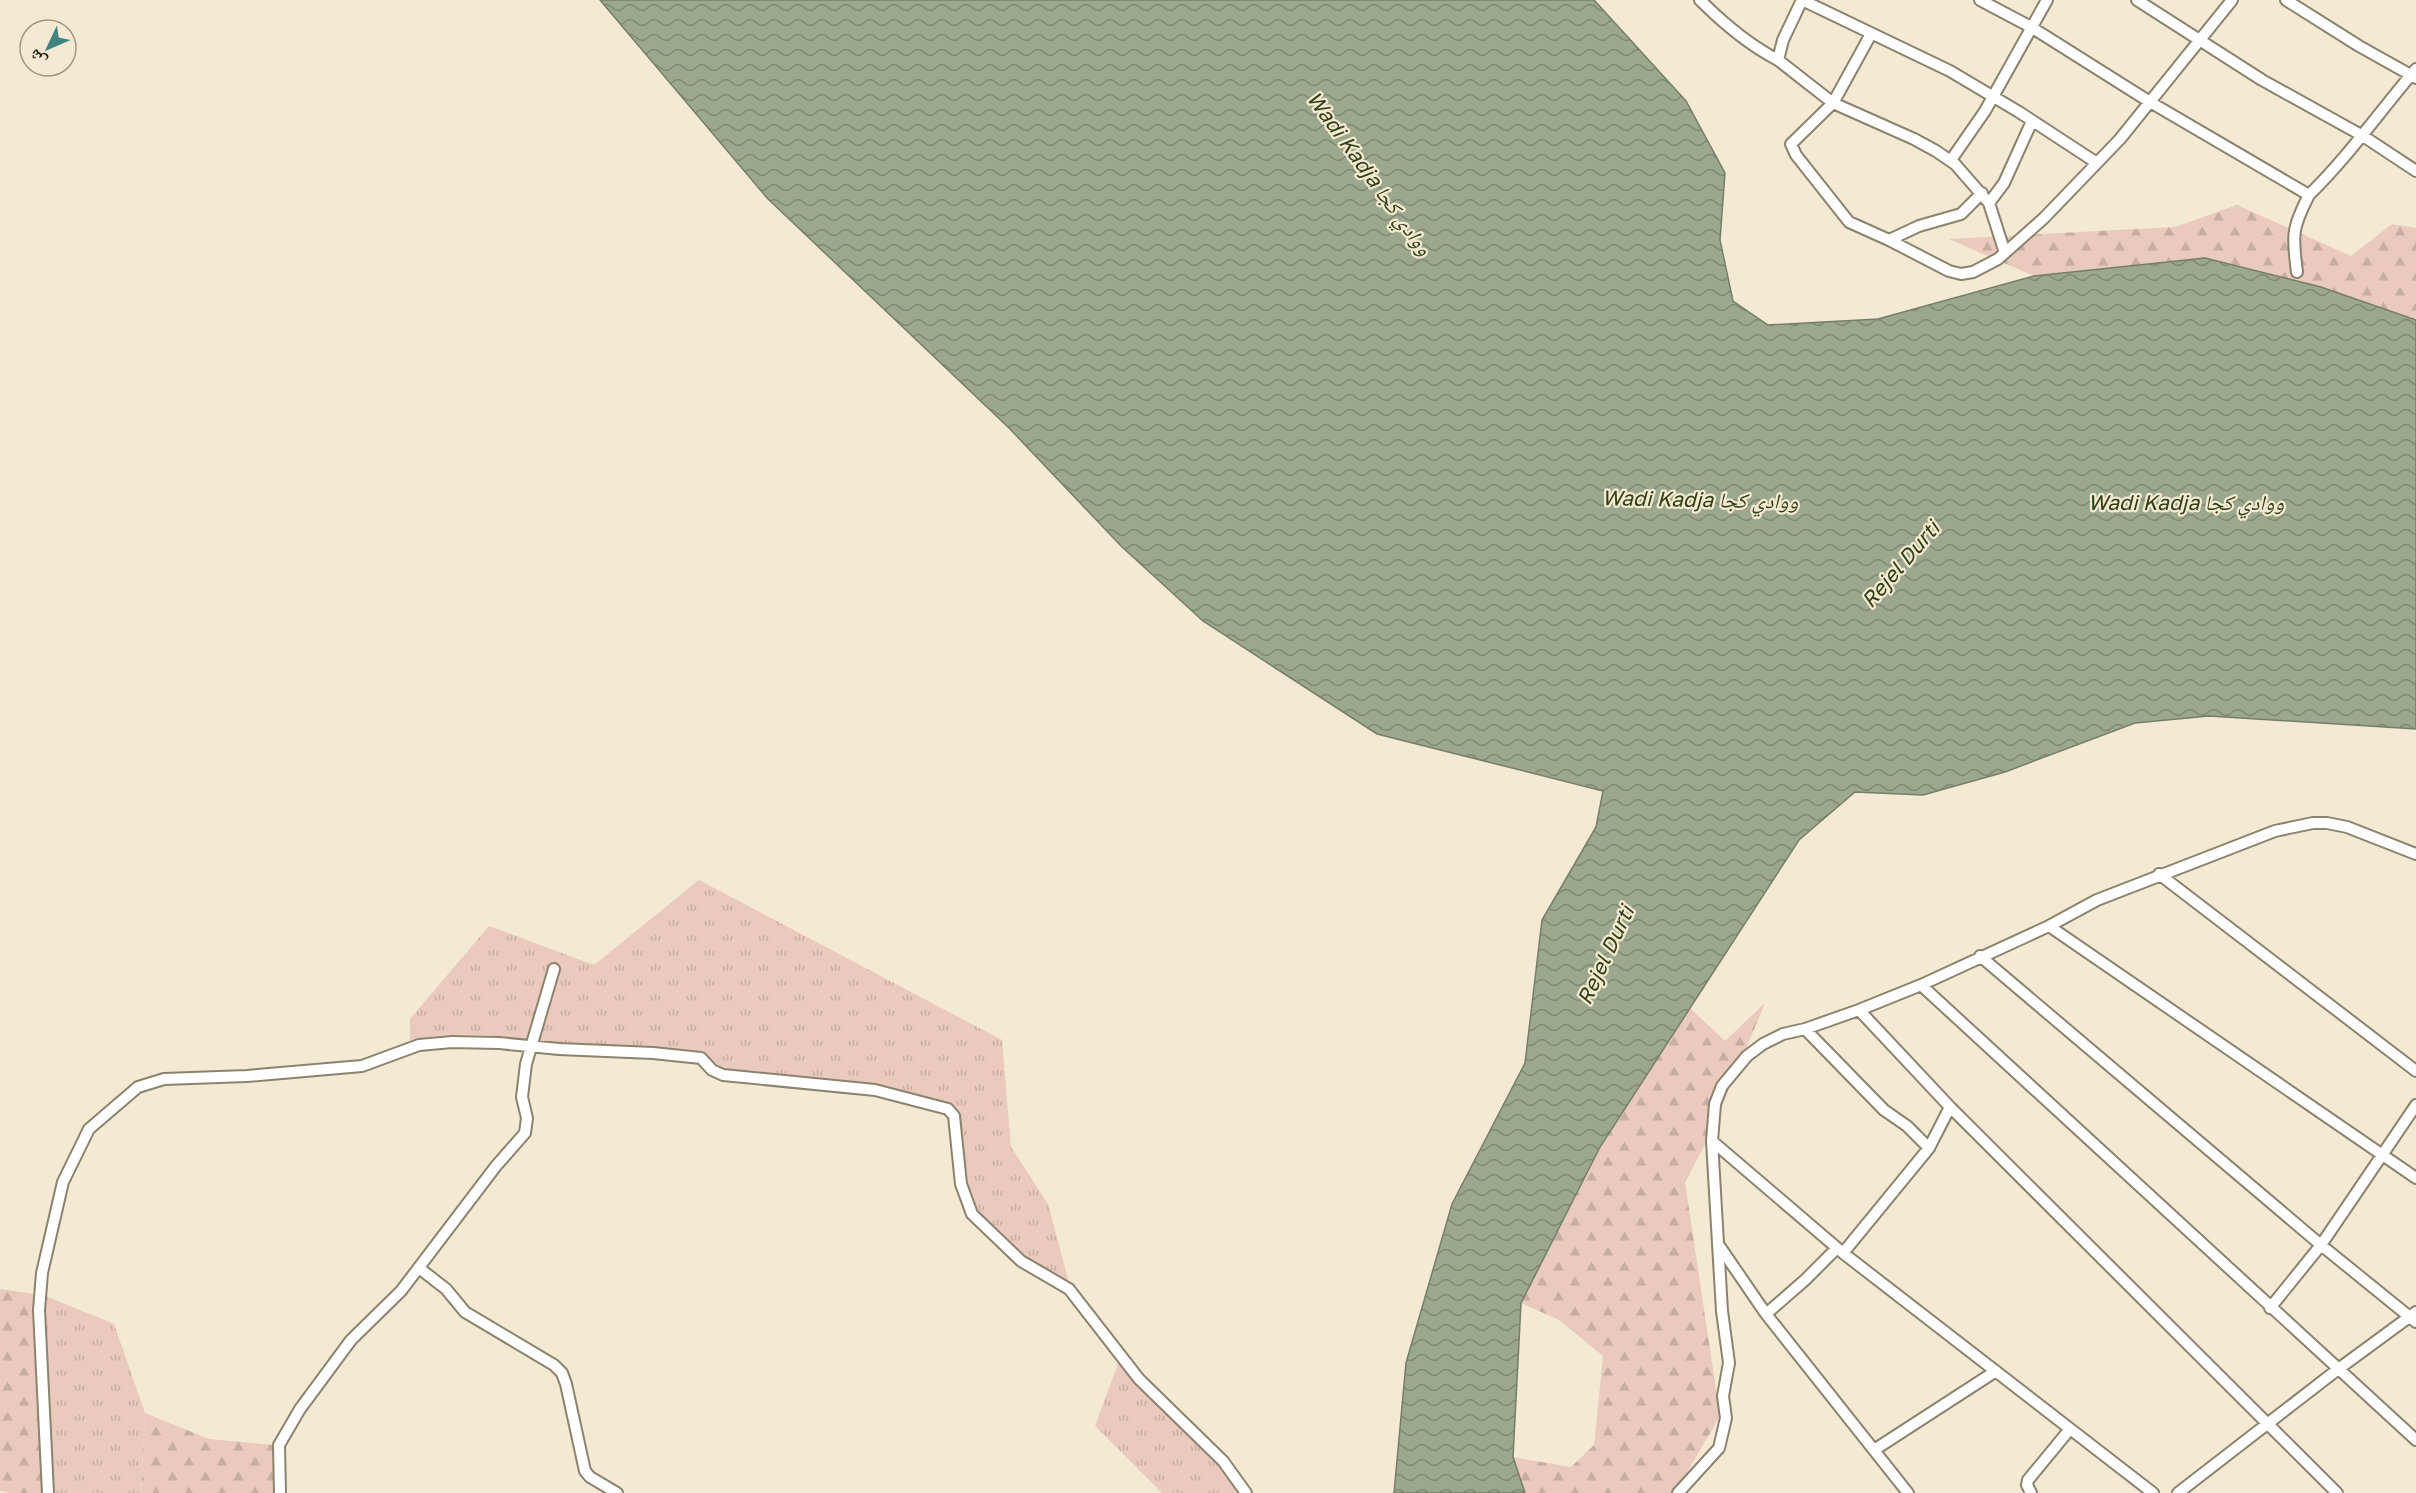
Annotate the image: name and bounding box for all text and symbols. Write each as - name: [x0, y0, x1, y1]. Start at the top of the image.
- north arrow: [18, 18, 78, 78]
- text: ش: [24, 45, 50, 71]
- water label: Wadi Kadja ووادي كجا: [1298, 86, 1438, 263]
- water label: Wadi Kadja ووادي كجا: [1602, 484, 1799, 518]
- water label: Wadi Kadja ووادي كجا: [2088, 489, 2284, 519]
- water label: Rejel Durti: [1855, 514, 1946, 613]
- water label: Rejel Durti: [1571, 899, 1640, 1009]

